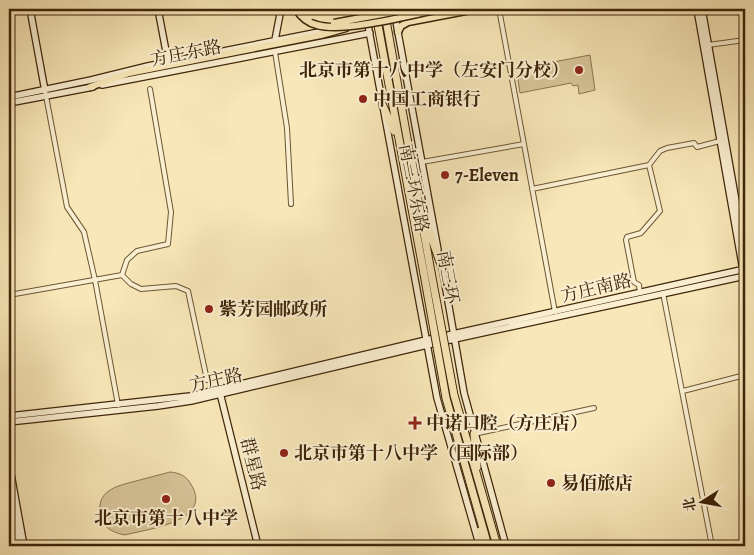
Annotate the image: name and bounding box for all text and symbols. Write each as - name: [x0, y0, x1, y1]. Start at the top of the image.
- street label: 方庄东路: [148, 34, 224, 72]
- place label: 北京市第十八中学（左安门分校）: [299, 58, 569, 82]
- marker: 北京市第十八中学（左安门分校）: [573, 64, 585, 76]
- place label: 中国工商银行: [373, 87, 481, 111]
- marker: 中国工商银行: [357, 93, 369, 105]
- street label: 南三环东路: [394, 142, 434, 234]
- place label: 7-Eleven: [455, 163, 519, 187]
- marker: 7-Eleven: [439, 169, 451, 181]
- street label: 南三环: [431, 248, 465, 306]
- street label: 方庄南路: [558, 268, 634, 308]
- place label: 紫芳园邮政所: [219, 297, 328, 321]
- marker: 紫芳园邮政所: [203, 303, 215, 315]
- street label: 方庄路: [187, 363, 245, 397]
- place label: 中诺口腔（方庄店）: [426, 411, 588, 435]
- marker: 中诺口腔（方庄店）: [408, 416, 422, 430]
- street label: 群星路: [235, 435, 271, 493]
- place label: 北京市第十八中学（国际部）: [294, 441, 528, 465]
- marker: 北京市第十八中学（国际部）: [278, 447, 290, 459]
- place label: 易佰旅店: [561, 471, 633, 495]
- marker: 易佰旅店: [545, 477, 557, 489]
- north arrow: [676, 478, 726, 528]
- marker: 北京市第十八中学: [160, 493, 172, 505]
- text: 北: [679, 496, 700, 513]
- place label: 北京市第十八中学: [94, 506, 238, 530]

